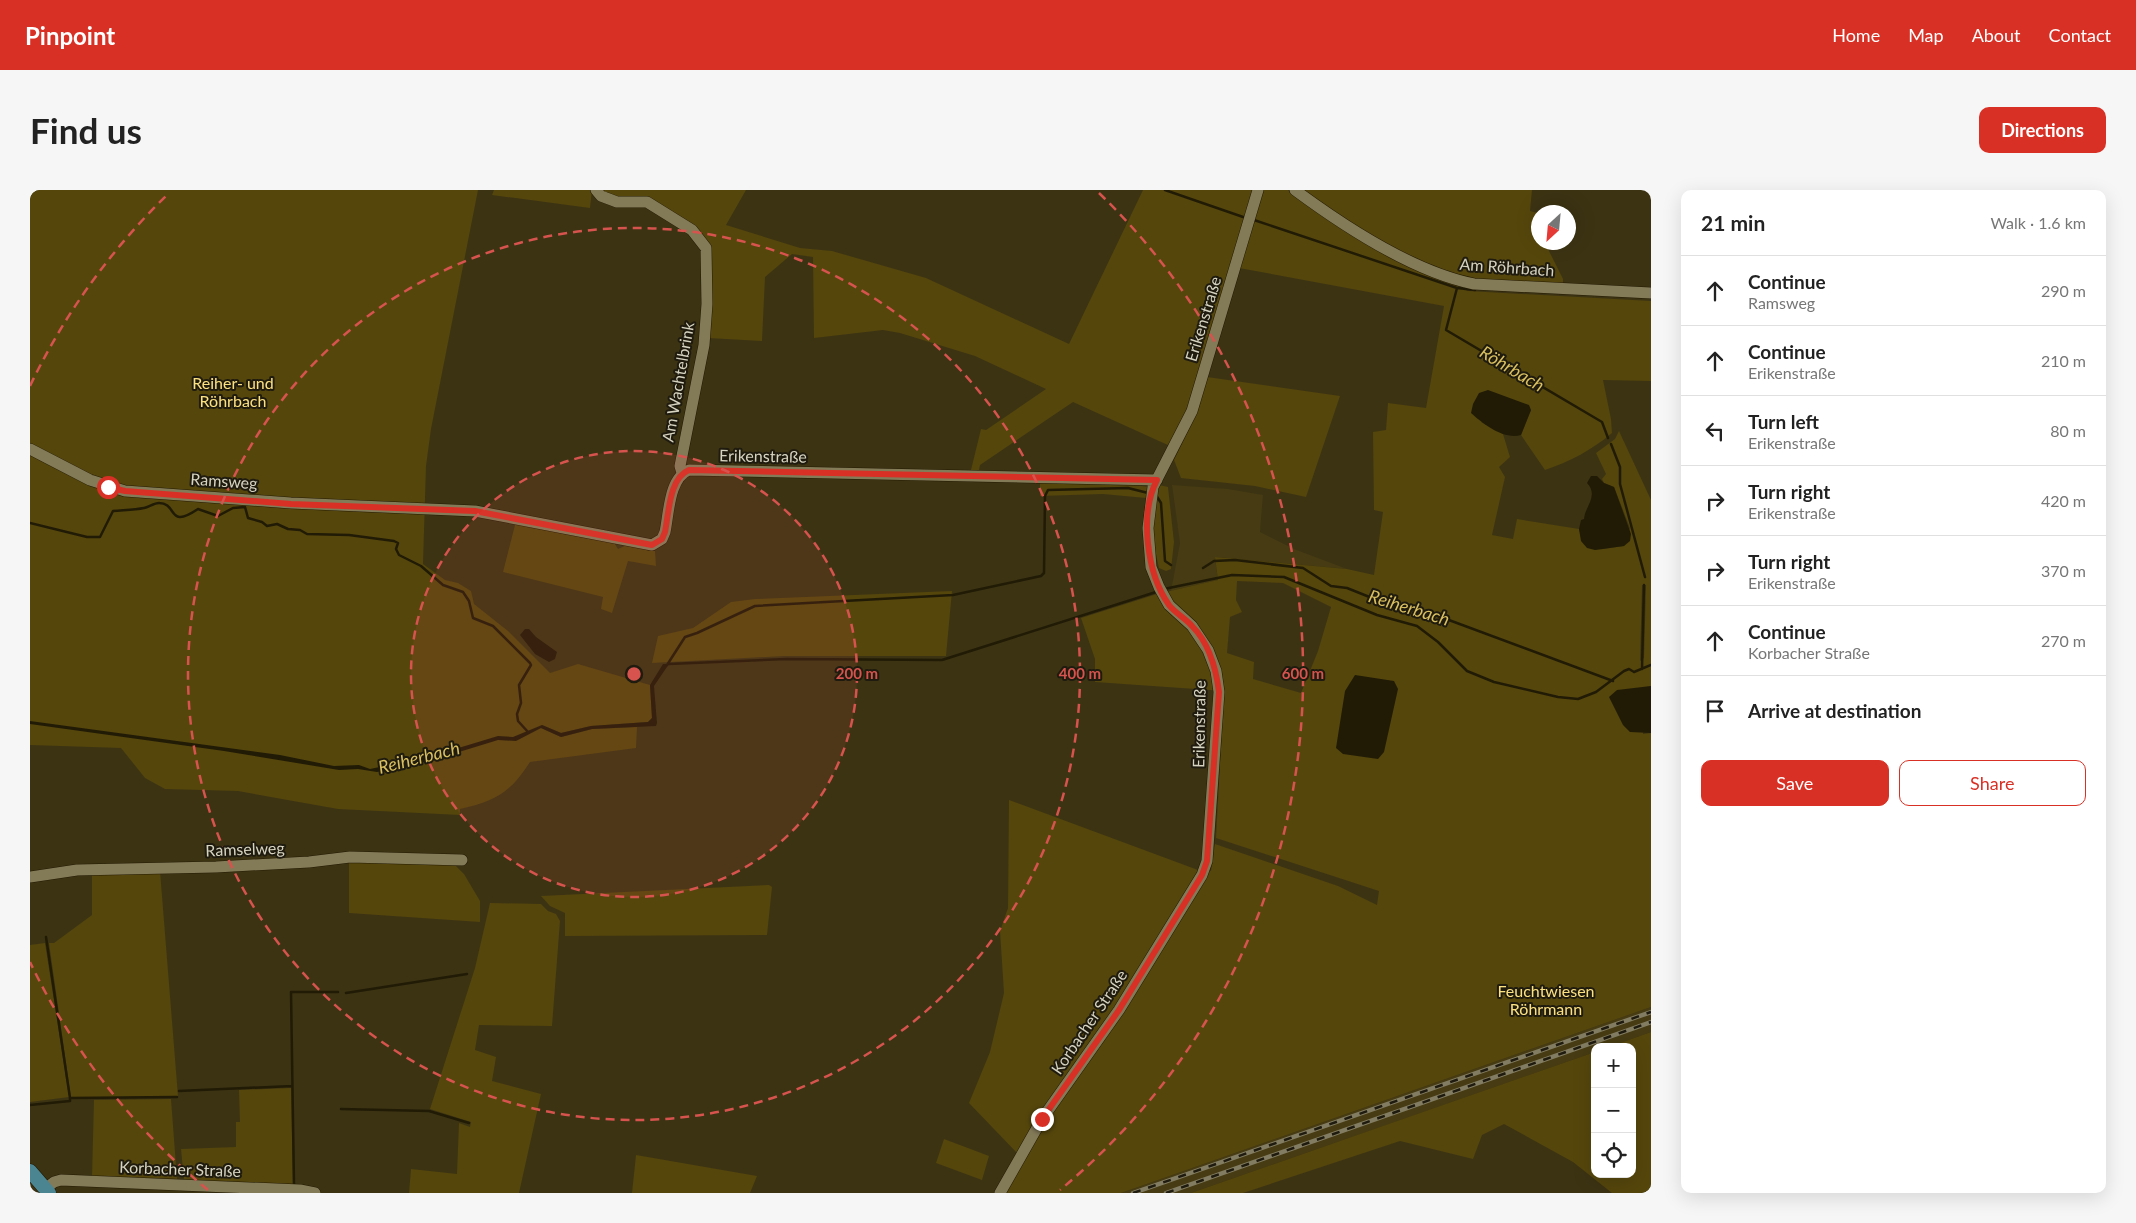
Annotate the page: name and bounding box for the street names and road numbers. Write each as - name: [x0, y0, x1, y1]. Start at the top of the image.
- street label: Am Röhrbach: [1459, 254, 1555, 279]
- street label: Erikenstraße: [1181, 274, 1224, 364]
- street label: Am Wachtelbrink: [658, 320, 698, 443]
- street label: Erikenstraße: [719, 445, 807, 466]
- street label: Ramsweg: [190, 469, 258, 492]
- street label: Erikenstraße: [1188, 680, 1209, 768]
- street label: Ramselweg: [205, 838, 285, 859]
- street label: Korbacher Straße: [1047, 966, 1131, 1078]
- street label: Korbacher Straße: [119, 1157, 241, 1180]

